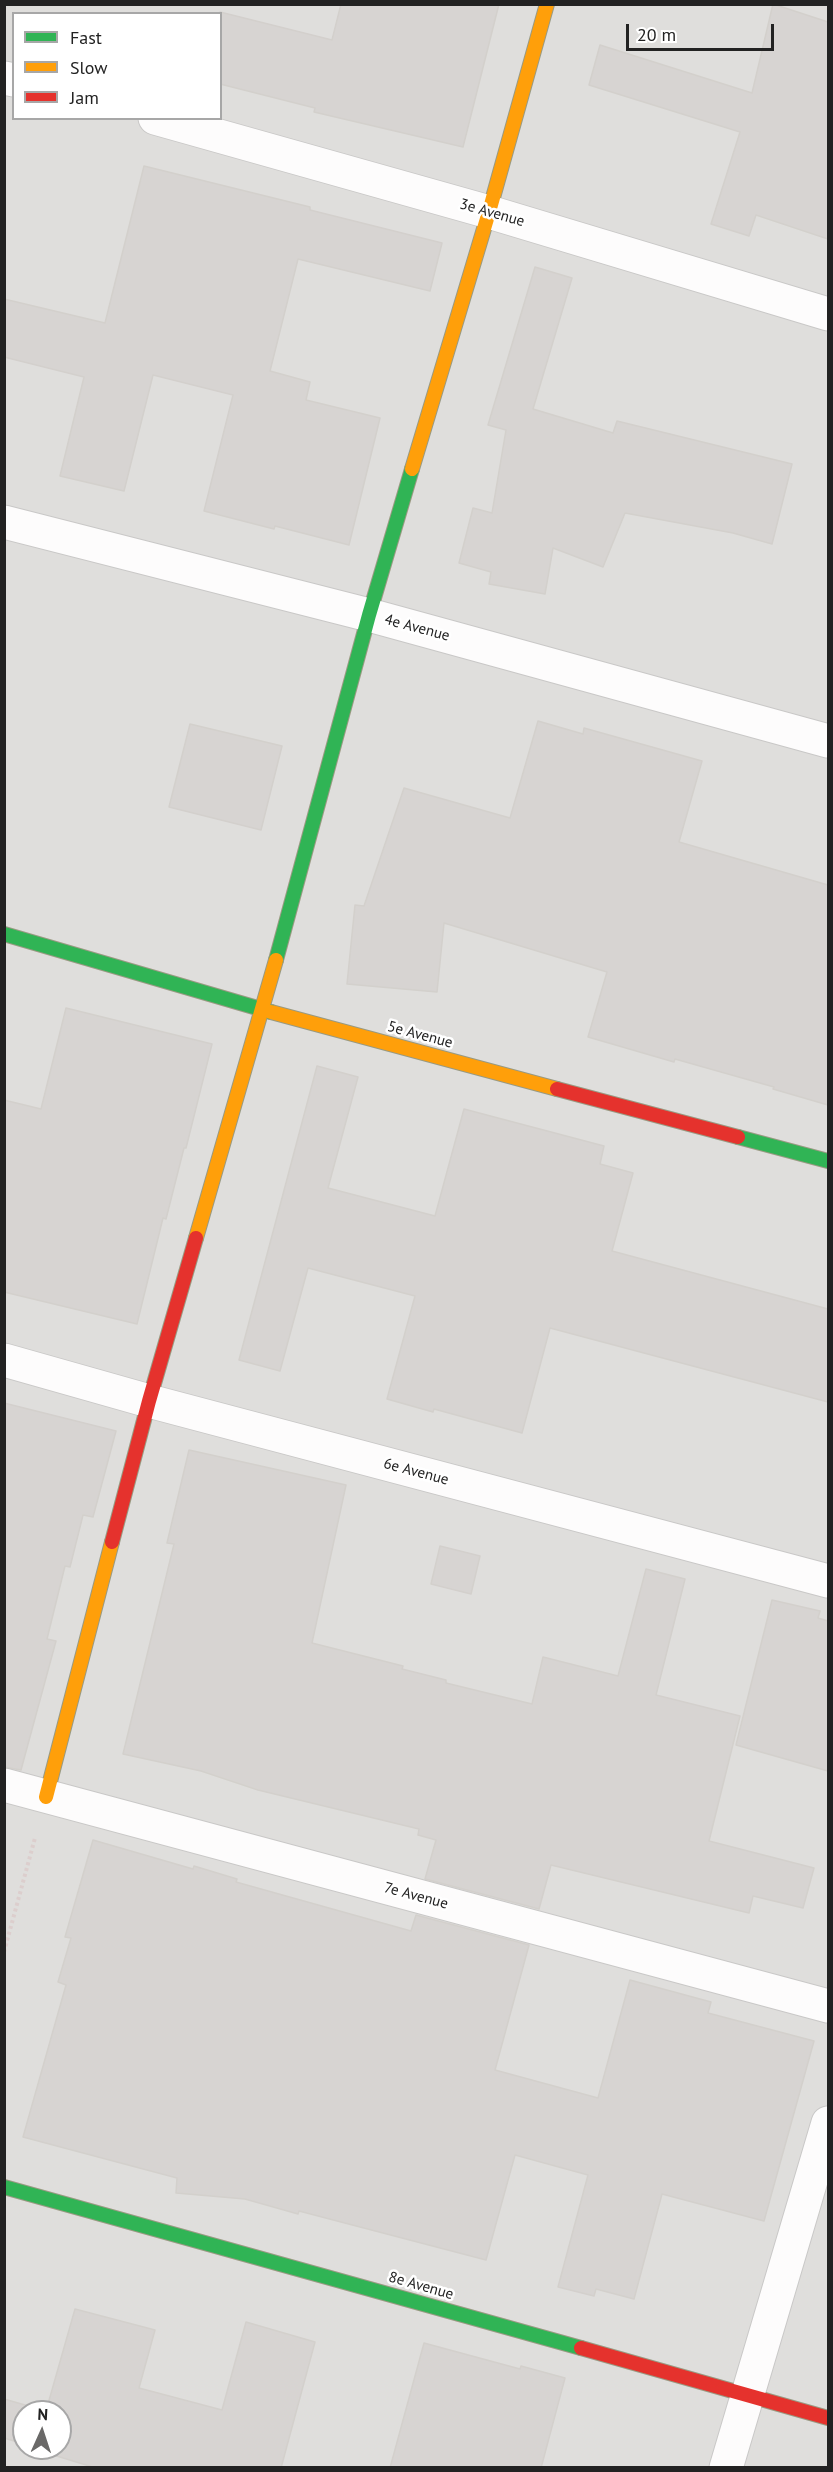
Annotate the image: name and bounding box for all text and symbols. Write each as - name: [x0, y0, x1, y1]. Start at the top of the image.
- legend: [12, 12, 222, 120]
- scale bar: [629, 12, 778, 50]
- text: 20 m: [637, 23, 676, 46]
- text: Fast: [70, 26, 102, 49]
- text: Slow: [70, 56, 108, 79]
- text: Jam: [70, 86, 99, 109]
- street label: 3e Avenue: [457, 195, 527, 231]
- street label: 4e Avenue: [382, 611, 452, 645]
- street label: 5e Avenue: [385, 1018, 455, 1052]
- street label: 6e Avenue: [381, 1455, 451, 1489]
- street label: 7e Avenue: [382, 1879, 450, 1913]
- street label: 8e Avenue: [386, 2268, 456, 2304]
- north arrow: [12, 2400, 72, 2460]
- text: N: [37, 2404, 49, 2424]

